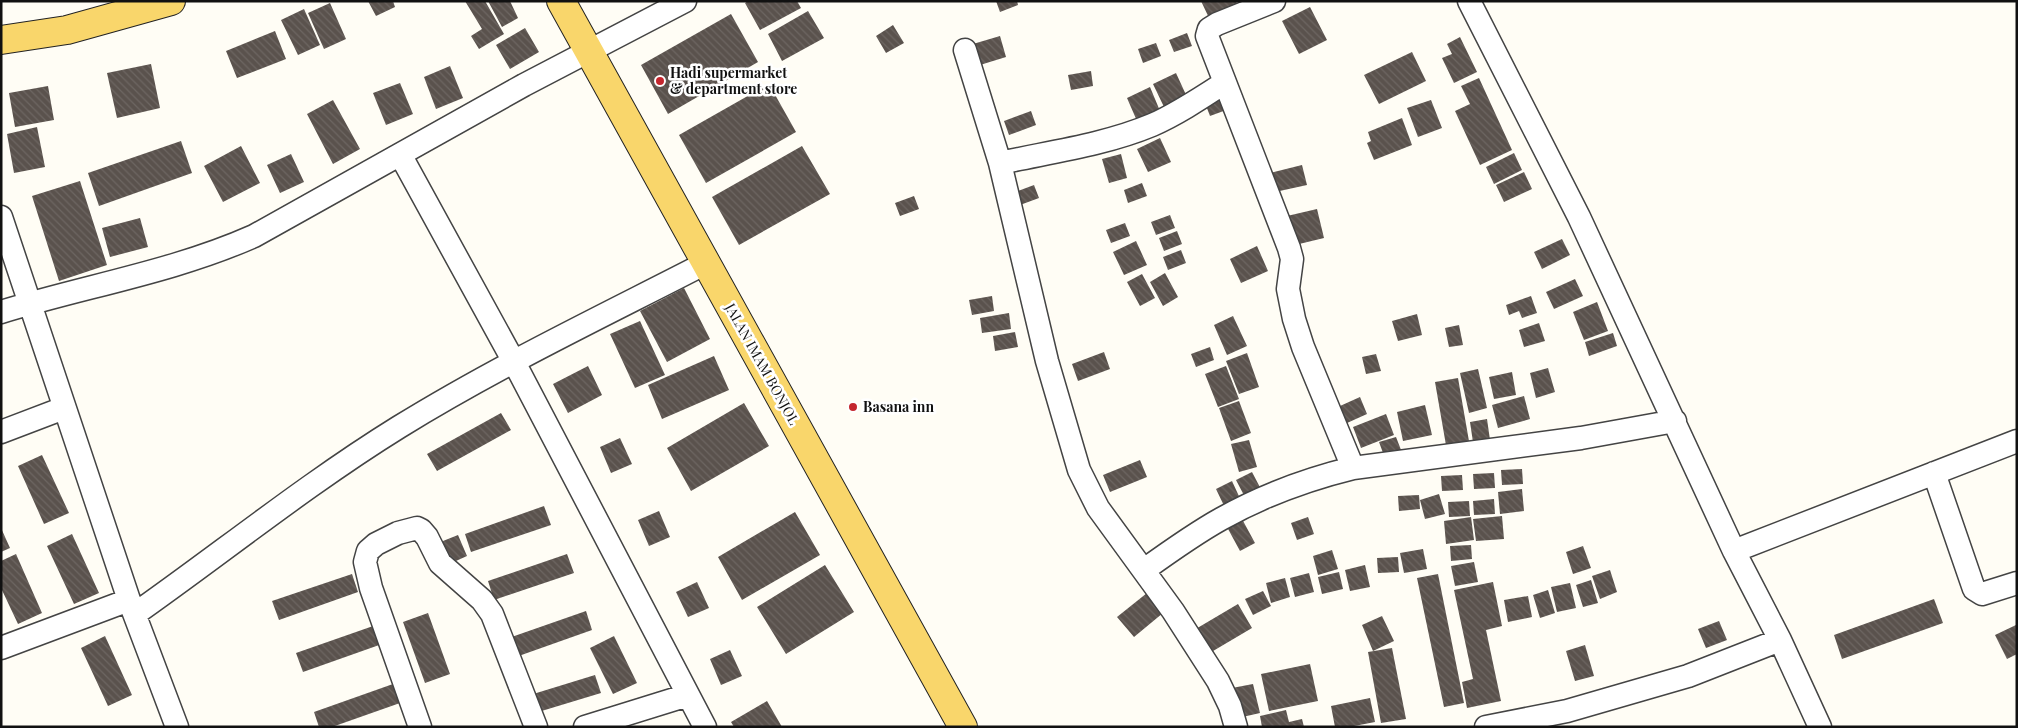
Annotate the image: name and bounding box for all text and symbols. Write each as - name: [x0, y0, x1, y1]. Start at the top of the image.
- place label: Hadi supermarket & department store: [670, 63, 797, 98]
- marker: Hadi supermarket & department store: [654, 75, 666, 87]
- street label: JALAN IMAM BONJOL: [721, 299, 804, 428]
- place label: Basana inn: [863, 397, 934, 416]
- marker: Basana inn: [847, 401, 859, 413]

